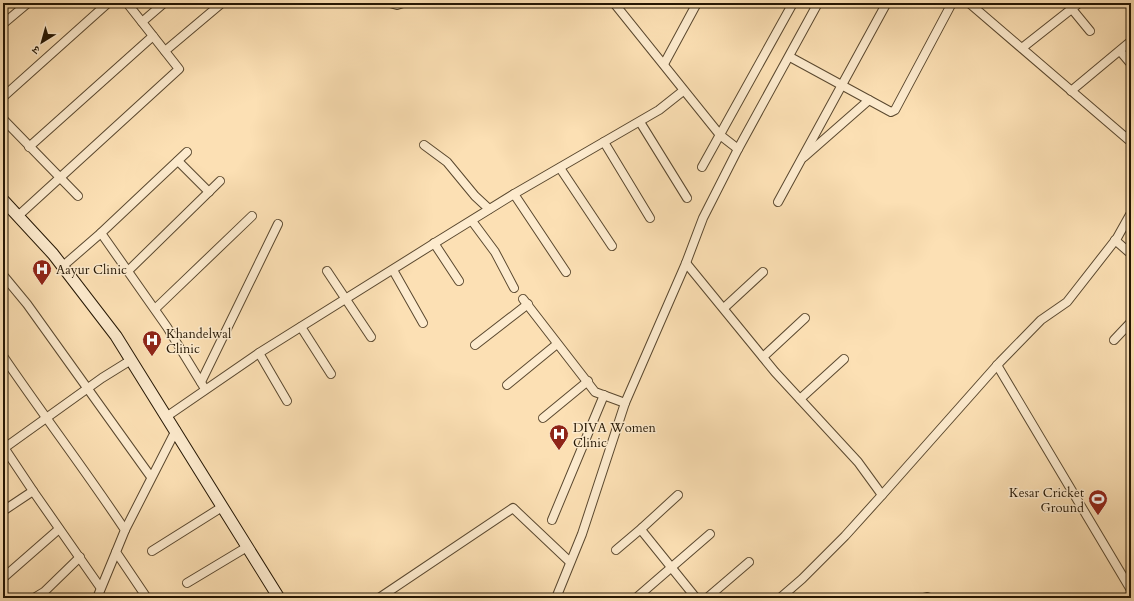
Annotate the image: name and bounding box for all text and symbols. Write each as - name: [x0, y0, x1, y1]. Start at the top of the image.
- north arrow: [22, 22, 62, 62]
- text: उ: [28, 41, 44, 58]
- hospital icon: Aayur Clinic: [31, 258, 53, 286]
- place label: Aayur Clinic: [56, 261, 127, 279]
- place label: Khandelwal Clinic: [166, 325, 232, 358]
- hospital icon: Khandelwal Clinic: [141, 329, 163, 357]
- place label: DIVA Women Clinic: [573, 419, 657, 452]
- hospital icon: DIVA Women Clinic: [548, 423, 570, 451]
- place label: Kesar Cricket Ground: [1009, 484, 1084, 517]
- sports icon: Kesar Cricket Ground: [1087, 488, 1109, 516]

